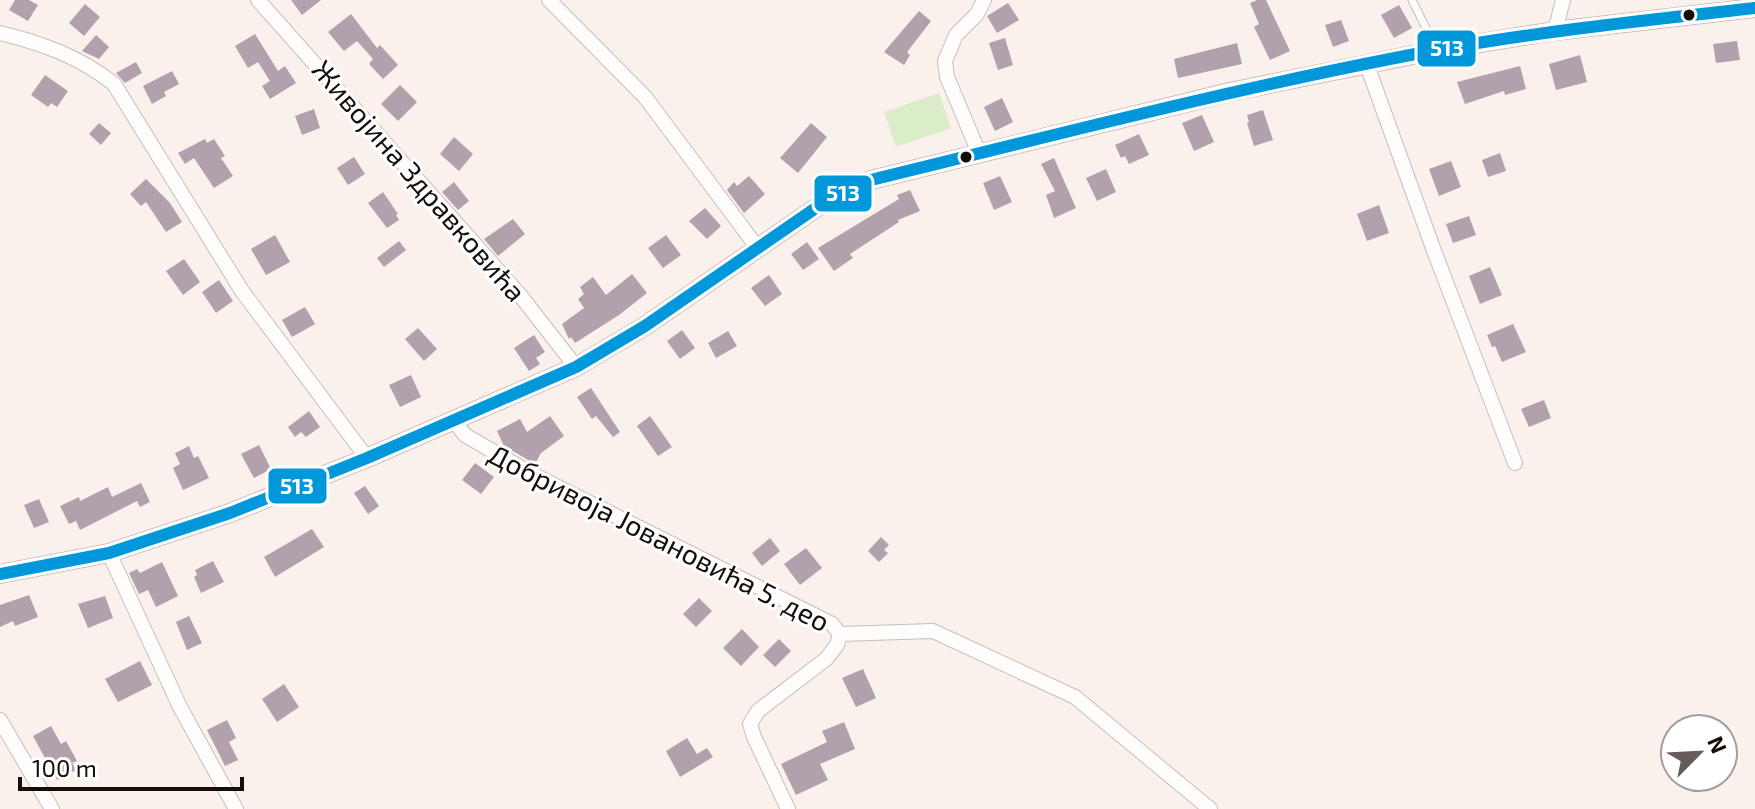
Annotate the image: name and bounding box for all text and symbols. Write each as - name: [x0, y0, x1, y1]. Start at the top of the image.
- unlabelled marker: [1681, 7, 1697, 23]
- line badge: 513: [1416, 29, 1477, 68]
- text: 513: [1430, 34, 1464, 60]
- street label: Живојина Здравковића: [306, 53, 534, 308]
- unlabelled marker: [958, 149, 974, 165]
- line badge: 513: [813, 174, 873, 213]
- text: 513: [826, 179, 860, 205]
- street label: Добривоја Јовановића 5. део: [483, 436, 836, 638]
- line badge: 513: [267, 467, 328, 505]
- text: 513: [280, 472, 314, 498]
- north arrow: [1659, 713, 1739, 793]
- text: N: [1703, 732, 1733, 757]
- scale bar: [20, 741, 242, 791]
- text: 100 m: [32, 753, 97, 782]

